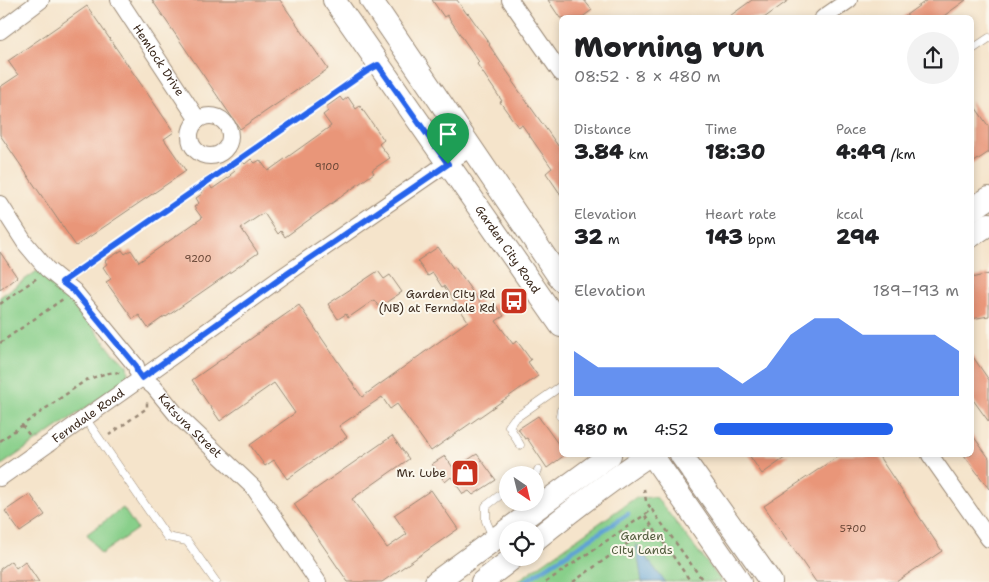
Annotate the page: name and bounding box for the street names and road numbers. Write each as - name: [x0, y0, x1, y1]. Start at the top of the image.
- street label: Hemlock Drive: [129, 21, 188, 99]
- street label: Garden City Road: [471, 202, 544, 297]
- street label: Ferndale Road: [49, 385, 128, 447]
- street label: Katsura Street: [155, 390, 225, 461]

